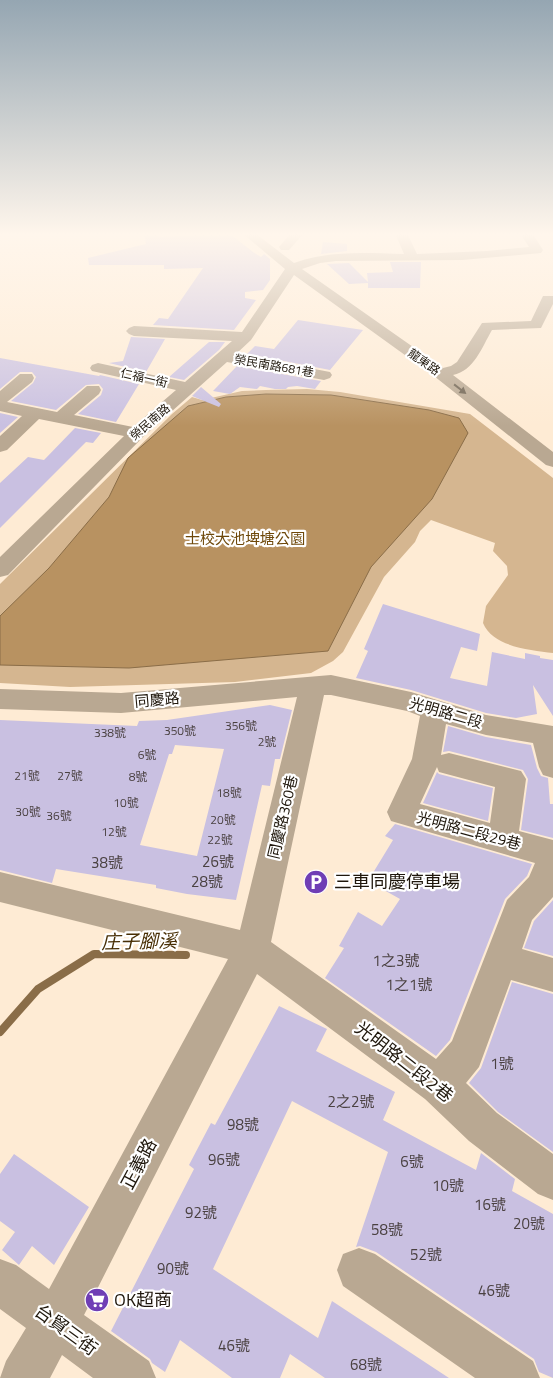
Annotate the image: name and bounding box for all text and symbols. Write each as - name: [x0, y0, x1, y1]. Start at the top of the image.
- street label: 龍東路: [404, 343, 444, 380]
- street label: 榮民南路681巷: [233, 349, 315, 382]
- street label: 仁福一街: [119, 363, 170, 392]
- one-way arrow: [453, 383, 466, 394]
- street label: 榮民南路: [125, 399, 174, 445]
- park label: 士校大池埤塘公園: [185, 527, 305, 550]
- street label: 同慶路: [134, 686, 180, 713]
- street label: 光明路二段: [407, 691, 485, 734]
- house number: 356號: [225, 716, 257, 735]
- house number: 350號: [164, 721, 196, 740]
- house number: 338號: [94, 723, 126, 742]
- house number: 2號: [258, 732, 276, 751]
- house number: 6號: [138, 745, 156, 764]
- house number: 21號: [14, 766, 40, 785]
- house number: 27號: [57, 766, 83, 785]
- house number: 8號: [129, 767, 147, 786]
- street label: 同慶路360巷: [262, 773, 303, 861]
- house number: 18號: [216, 783, 242, 802]
- house number: 10號: [113, 793, 139, 812]
- house number: 30號: [15, 802, 41, 821]
- house number: 36號: [46, 806, 72, 825]
- street label: 光明路二段29巷: [415, 806, 524, 855]
- house number: 20號: [210, 810, 236, 829]
- house number: 12號: [101, 822, 127, 841]
- house number: 22號: [207, 830, 233, 849]
- house number: 26號: [202, 850, 234, 873]
- house number: 38號: [91, 851, 123, 874]
- place label: 三車同慶停車場: [334, 868, 460, 895]
- parking icon: 三車同慶停車場: [303, 869, 329, 895]
- house number: 28號: [191, 870, 223, 893]
- water label: 庄子腳溪: [101, 925, 180, 956]
- house number: 1之3號: [373, 949, 419, 972]
- house number: 1之1號: [386, 973, 432, 996]
- street label: 光明路二段2巷: [349, 1015, 459, 1109]
- house number: 1號: [490, 1052, 514, 1075]
- house number: 2之2號: [328, 1090, 374, 1113]
- house number: 98號: [227, 1113, 259, 1136]
- street label: 正義路: [114, 1134, 163, 1194]
- house number: 96號: [208, 1148, 240, 1171]
- house number: 6號: [400, 1150, 424, 1173]
- house number: 10號: [432, 1174, 464, 1197]
- house number: 16號: [474, 1193, 506, 1216]
- house number: 92號: [185, 1201, 217, 1224]
- house number: 20號: [513, 1212, 545, 1235]
- house number: 58號: [371, 1218, 403, 1241]
- house number: 52號: [410, 1243, 442, 1266]
- house number: 90號: [157, 1257, 189, 1280]
- house number: 46號: [478, 1279, 510, 1302]
- place label: OK超商: [114, 1286, 172, 1313]
- supermarket icon: OK超商: [84, 1287, 110, 1313]
- street label: 台貿三街: [29, 1298, 103, 1362]
- house number: 46號: [218, 1334, 250, 1357]
- house number: 68號: [350, 1353, 382, 1376]

